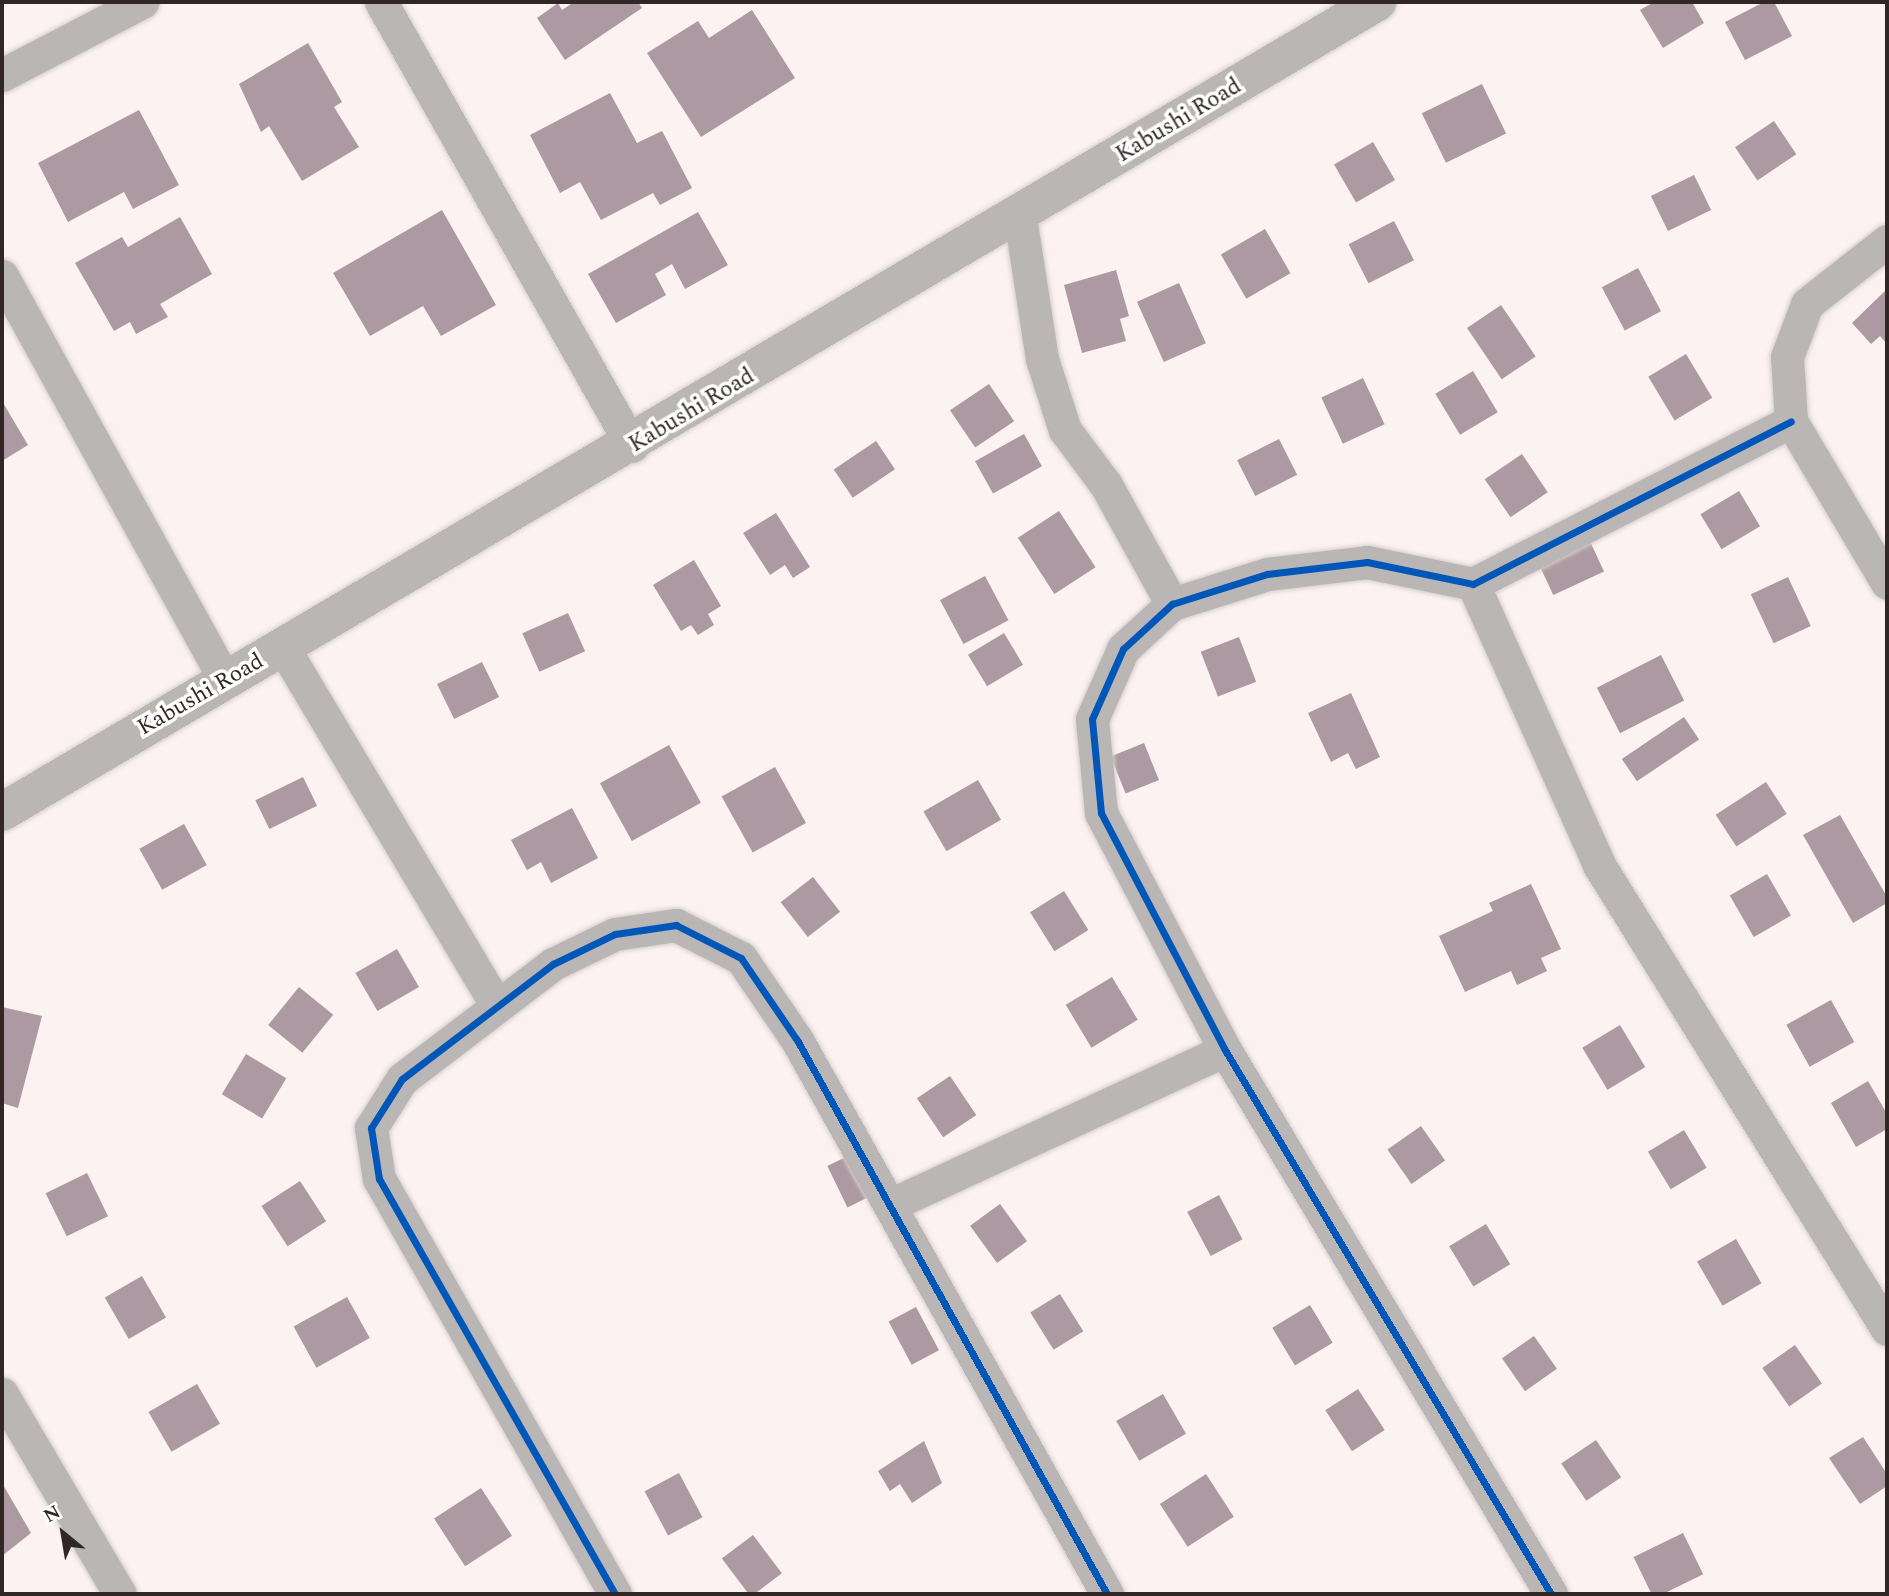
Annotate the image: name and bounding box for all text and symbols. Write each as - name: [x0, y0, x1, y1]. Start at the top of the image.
- street label: Kabushi Road: [1111, 73, 1247, 169]
- street label: Kabushi Road: [624, 363, 760, 459]
- street label: Kabushi Road: [133, 648, 269, 742]
- north arrow: [28, 1498, 98, 1568]
- text: N: [38, 1498, 66, 1531]

